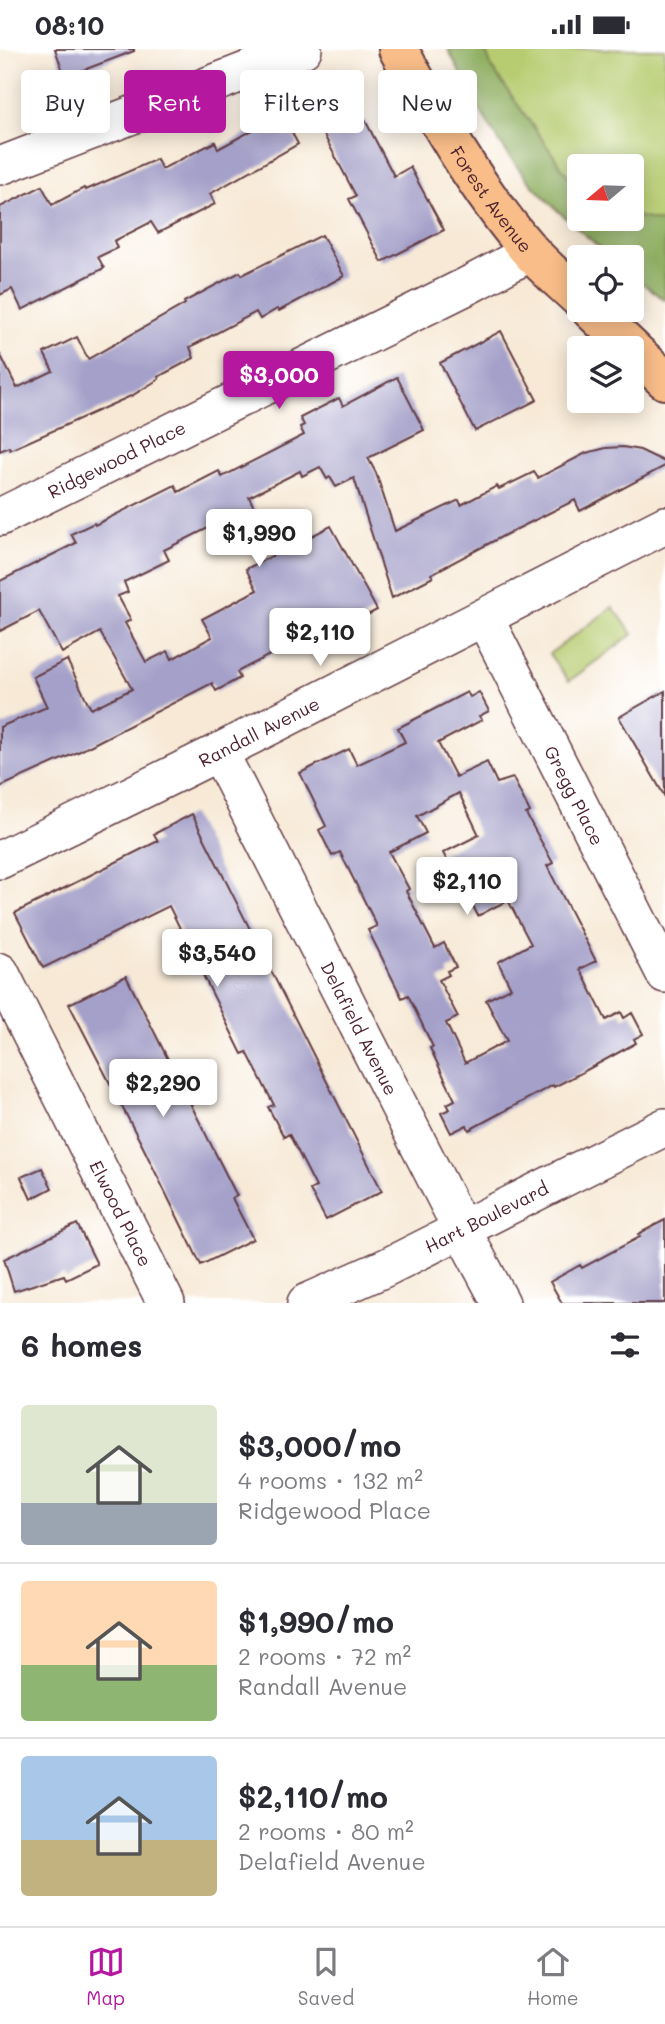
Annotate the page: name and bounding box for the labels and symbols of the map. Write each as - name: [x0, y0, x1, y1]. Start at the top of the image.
- street label: Forest Avenue: [445, 141, 538, 257]
- north arrow: [567, 154, 644, 231]
- pin: $3,000: [222, 351, 336, 411]
- street label: Ridgewood Place: [43, 415, 190, 504]
- pin: $1,990: [202, 510, 316, 569]
- pin: $2,110: [263, 609, 377, 668]
- street label: Randall Avenue: [194, 691, 323, 772]
- street label: Gregg Place: [539, 741, 610, 849]
- pin: $2,110: [410, 857, 524, 917]
- pin: $3,540: [160, 929, 274, 989]
- street label: Delafield Avenue: [315, 957, 403, 1099]
- pin: $2,290: [106, 1059, 220, 1119]
- street label: Elwood Place: [84, 1156, 158, 1271]
- street label: Hart Boulevard: [421, 1176, 552, 1258]

